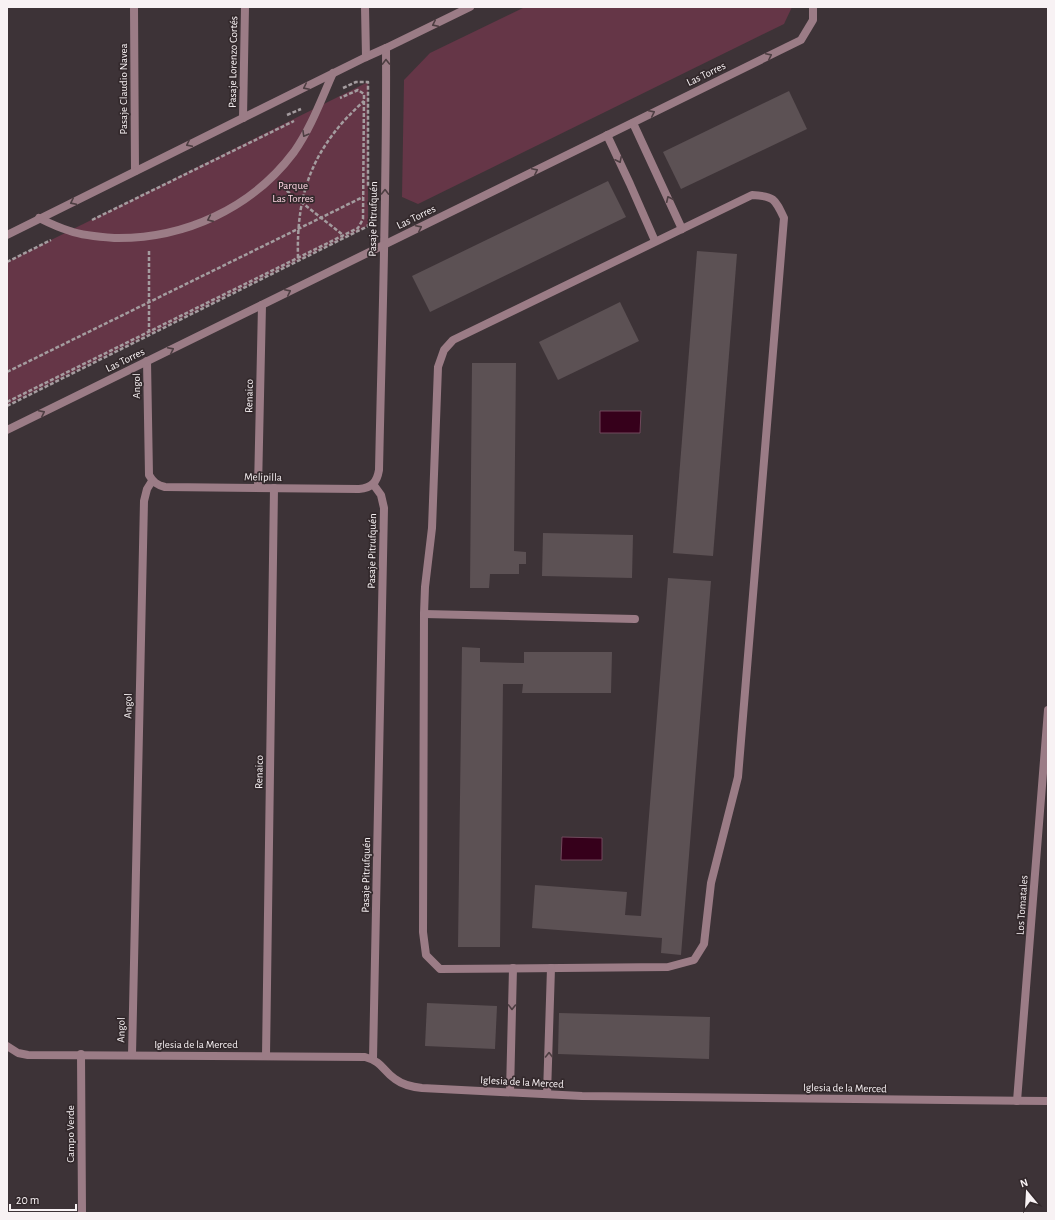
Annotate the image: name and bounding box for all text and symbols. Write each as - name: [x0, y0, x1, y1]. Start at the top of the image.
- street label: Pasaje Lorenzo Cortés: [227, 16, 239, 108]
- one-way arrow: [431, 19, 439, 27]
- street label: Pasaje Claudio Navea: [118, 43, 129, 135]
- one-way arrow: [765, 53, 772, 61]
- one-way arrow: [382, 59, 390, 65]
- street label: Las Torres: [685, 60, 727, 88]
- one-way arrow: [303, 82, 310, 89]
- one-way arrow: [648, 110, 655, 118]
- one-way arrow: [302, 130, 309, 137]
- one-way arrow: [186, 139, 194, 147]
- one-way arrow: [614, 155, 622, 163]
- one-way arrow: [531, 168, 539, 176]
- park label: Parque Las Torres: [272, 180, 314, 204]
- street label: Pasaje Pitrufquén: [367, 181, 379, 257]
- one-way arrow: [381, 189, 389, 195]
- one-way arrow: [666, 196, 674, 204]
- one-way arrow: [70, 197, 77, 205]
- street label: Las Torres: [395, 203, 437, 231]
- one-way arrow: [206, 214, 214, 222]
- one-way arrow: [415, 225, 422, 233]
- one-way arrow: [284, 289, 291, 297]
- street label: Las Torres: [104, 346, 146, 374]
- one-way arrow: [167, 347, 175, 354]
- street label: Angol: [131, 373, 142, 399]
- street label: Renaico: [243, 379, 255, 413]
- one-way arrow: [38, 410, 45, 418]
- street label: Melipilla: [244, 471, 282, 483]
- street label: Pasaje Pitrufquén: [366, 513, 378, 589]
- street label: Angol: [122, 693, 134, 719]
- street label: Renaico: [253, 755, 265, 789]
- street label: Pasaje Pitrufquén: [360, 837, 372, 913]
- street label: Los Tomatales: [1014, 875, 1030, 935]
- one-way arrow: [508, 1004, 516, 1010]
- street label: Angol: [115, 1017, 127, 1043]
- street label: Iglesia de la Merced: [154, 1039, 238, 1050]
- one-way arrow: [544, 1052, 553, 1058]
- street label: Iglesia de la Merced: [480, 1074, 564, 1090]
- street label: Iglesia de la Merced: [803, 1082, 887, 1094]
- street label: Campo Verde: [65, 1105, 76, 1163]
- north arrow: [1007, 1172, 1047, 1212]
- text: N: [1019, 1177, 1029, 1189]
- scale bar: [10, 1186, 76, 1212]
- text: 20 m: [16, 1194, 39, 1206]

